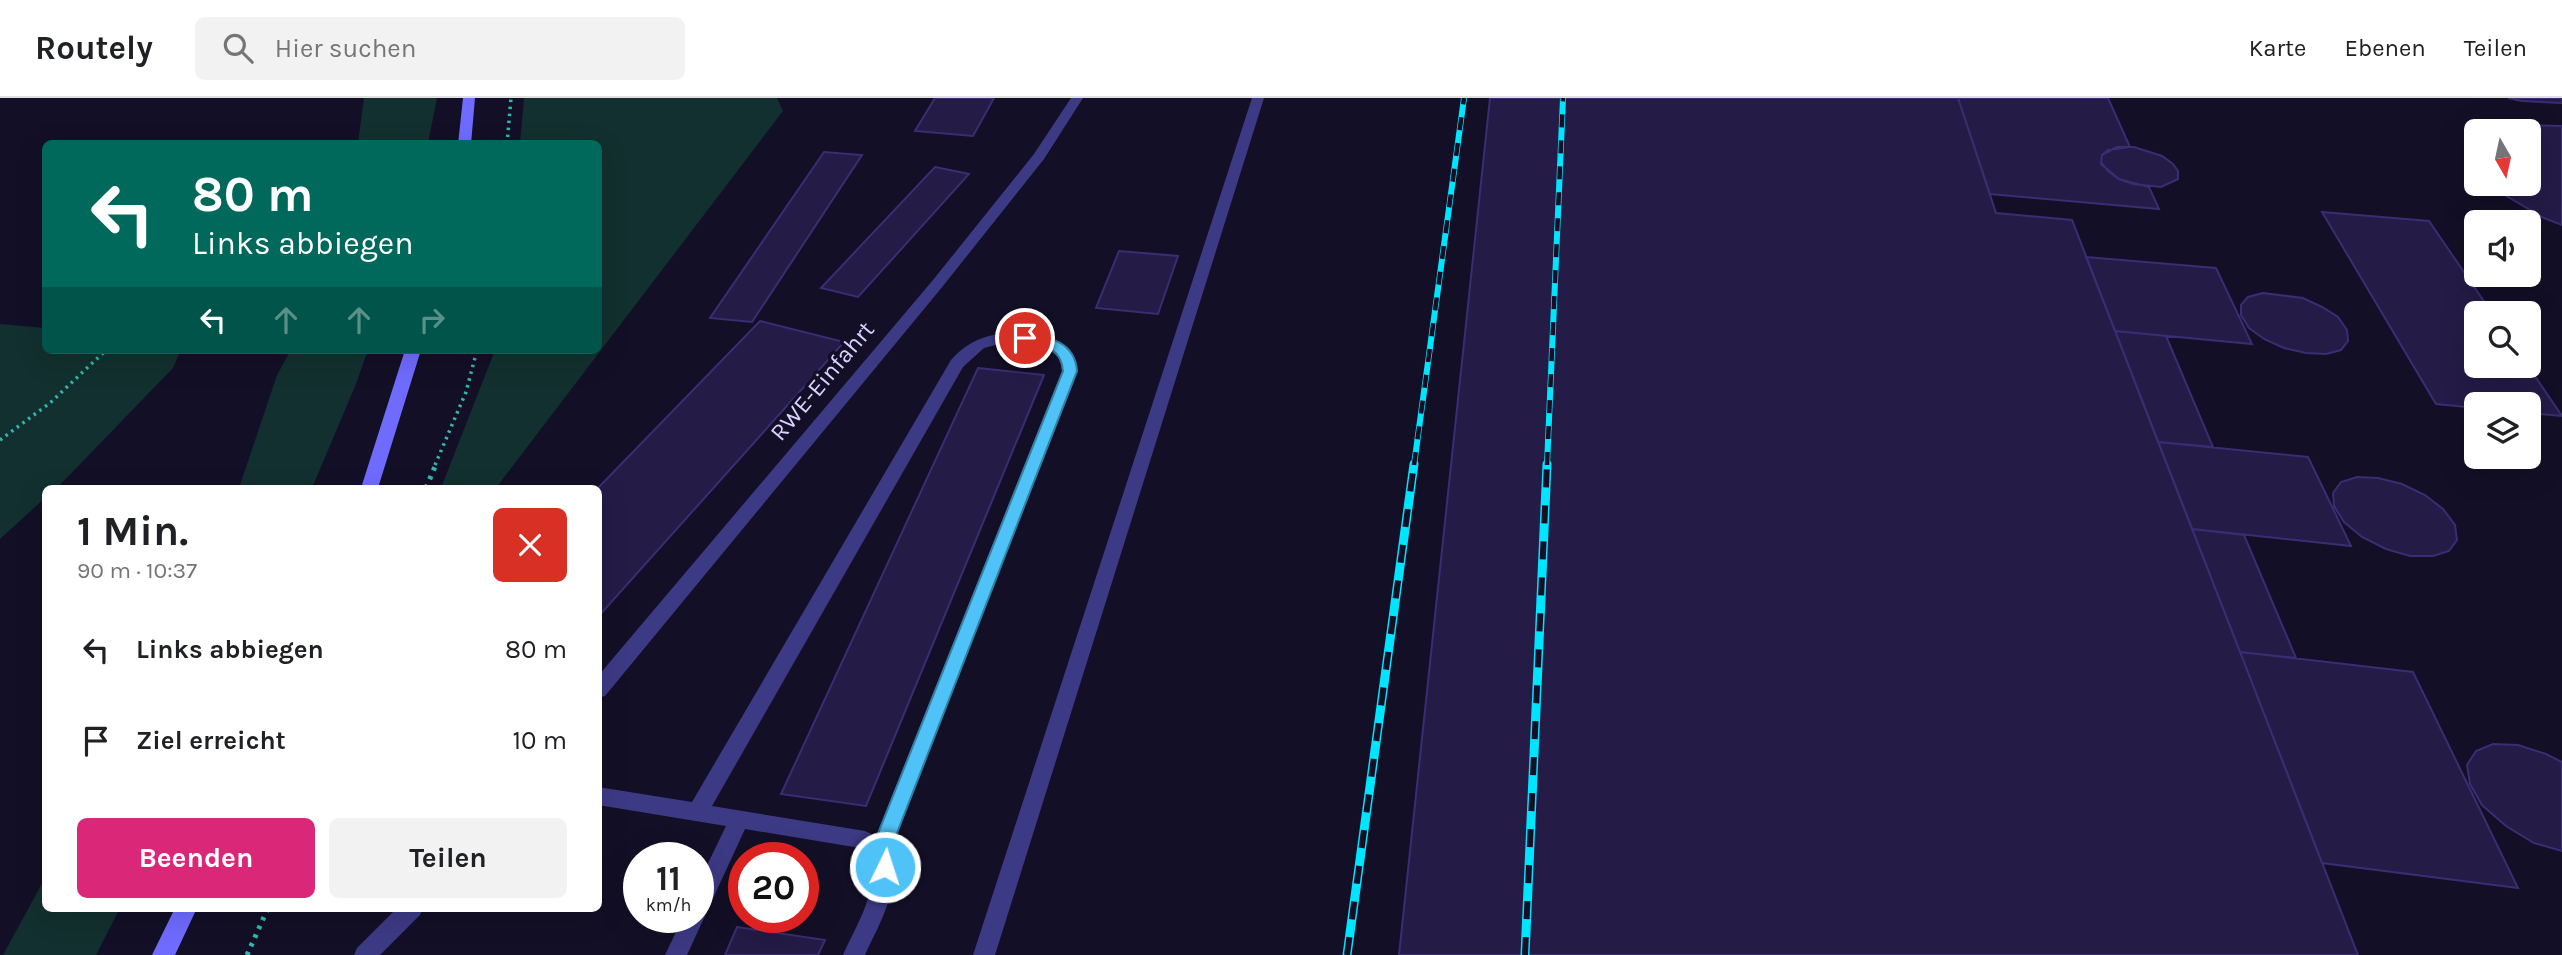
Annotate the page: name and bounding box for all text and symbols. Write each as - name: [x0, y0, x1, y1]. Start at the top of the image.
- search box: [195, 17, 685, 80]
- text: Routely: [35, 29, 153, 67]
- icon: search: [219, 29, 257, 67]
- text: Hier suchen: [275, 33, 416, 64]
- text: Karte: [2249, 34, 2306, 62]
- text: Ebenen: [2344, 34, 2426, 62]
- text: Teilen: [2464, 34, 2527, 62]
- north arrow: [2464, 119, 2541, 196]
- map controls: [2464, 119, 2541, 469]
- text: 80 m: [192, 166, 314, 223]
- icon: left: [77, 168, 168, 259]
- button: sound: [2464, 210, 2541, 287]
- text: Links abbiegen: [192, 225, 414, 262]
- icon: left: [194, 301, 232, 339]
- icon: ahead: [267, 301, 305, 339]
- icon: ahead: [340, 301, 378, 339]
- icon: right: [413, 301, 451, 339]
- button: search: [2464, 301, 2541, 378]
- pin: [995, 308, 1055, 368]
- street label: RWE-Einfahrt: [764, 316, 880, 446]
- icon: arrive: [1006, 319, 1044, 357]
- button: layers: [2464, 392, 2541, 469]
- text: 1 Min.: [77, 506, 188, 556]
- button: close: [493, 508, 567, 582]
- text: 90 m · 10:37: [77, 557, 197, 584]
- icon: left: [77, 631, 115, 669]
- text: Links abbiegen: [136, 634, 324, 665]
- text: 80 m: [505, 634, 567, 665]
- icon: arrive: [77, 722, 115, 760]
- text: Ziel erreicht: [136, 725, 286, 756]
- text: 10 m: [512, 725, 567, 756]
- button: Beenden: [77, 818, 315, 898]
- button: Teilen: [329, 818, 567, 898]
- position arrow: [848, 830, 922, 904]
- speed limit sign: 20: [728, 842, 819, 933]
- text: 11: [656, 858, 681, 899]
- text: km/h: [646, 894, 691, 916]

